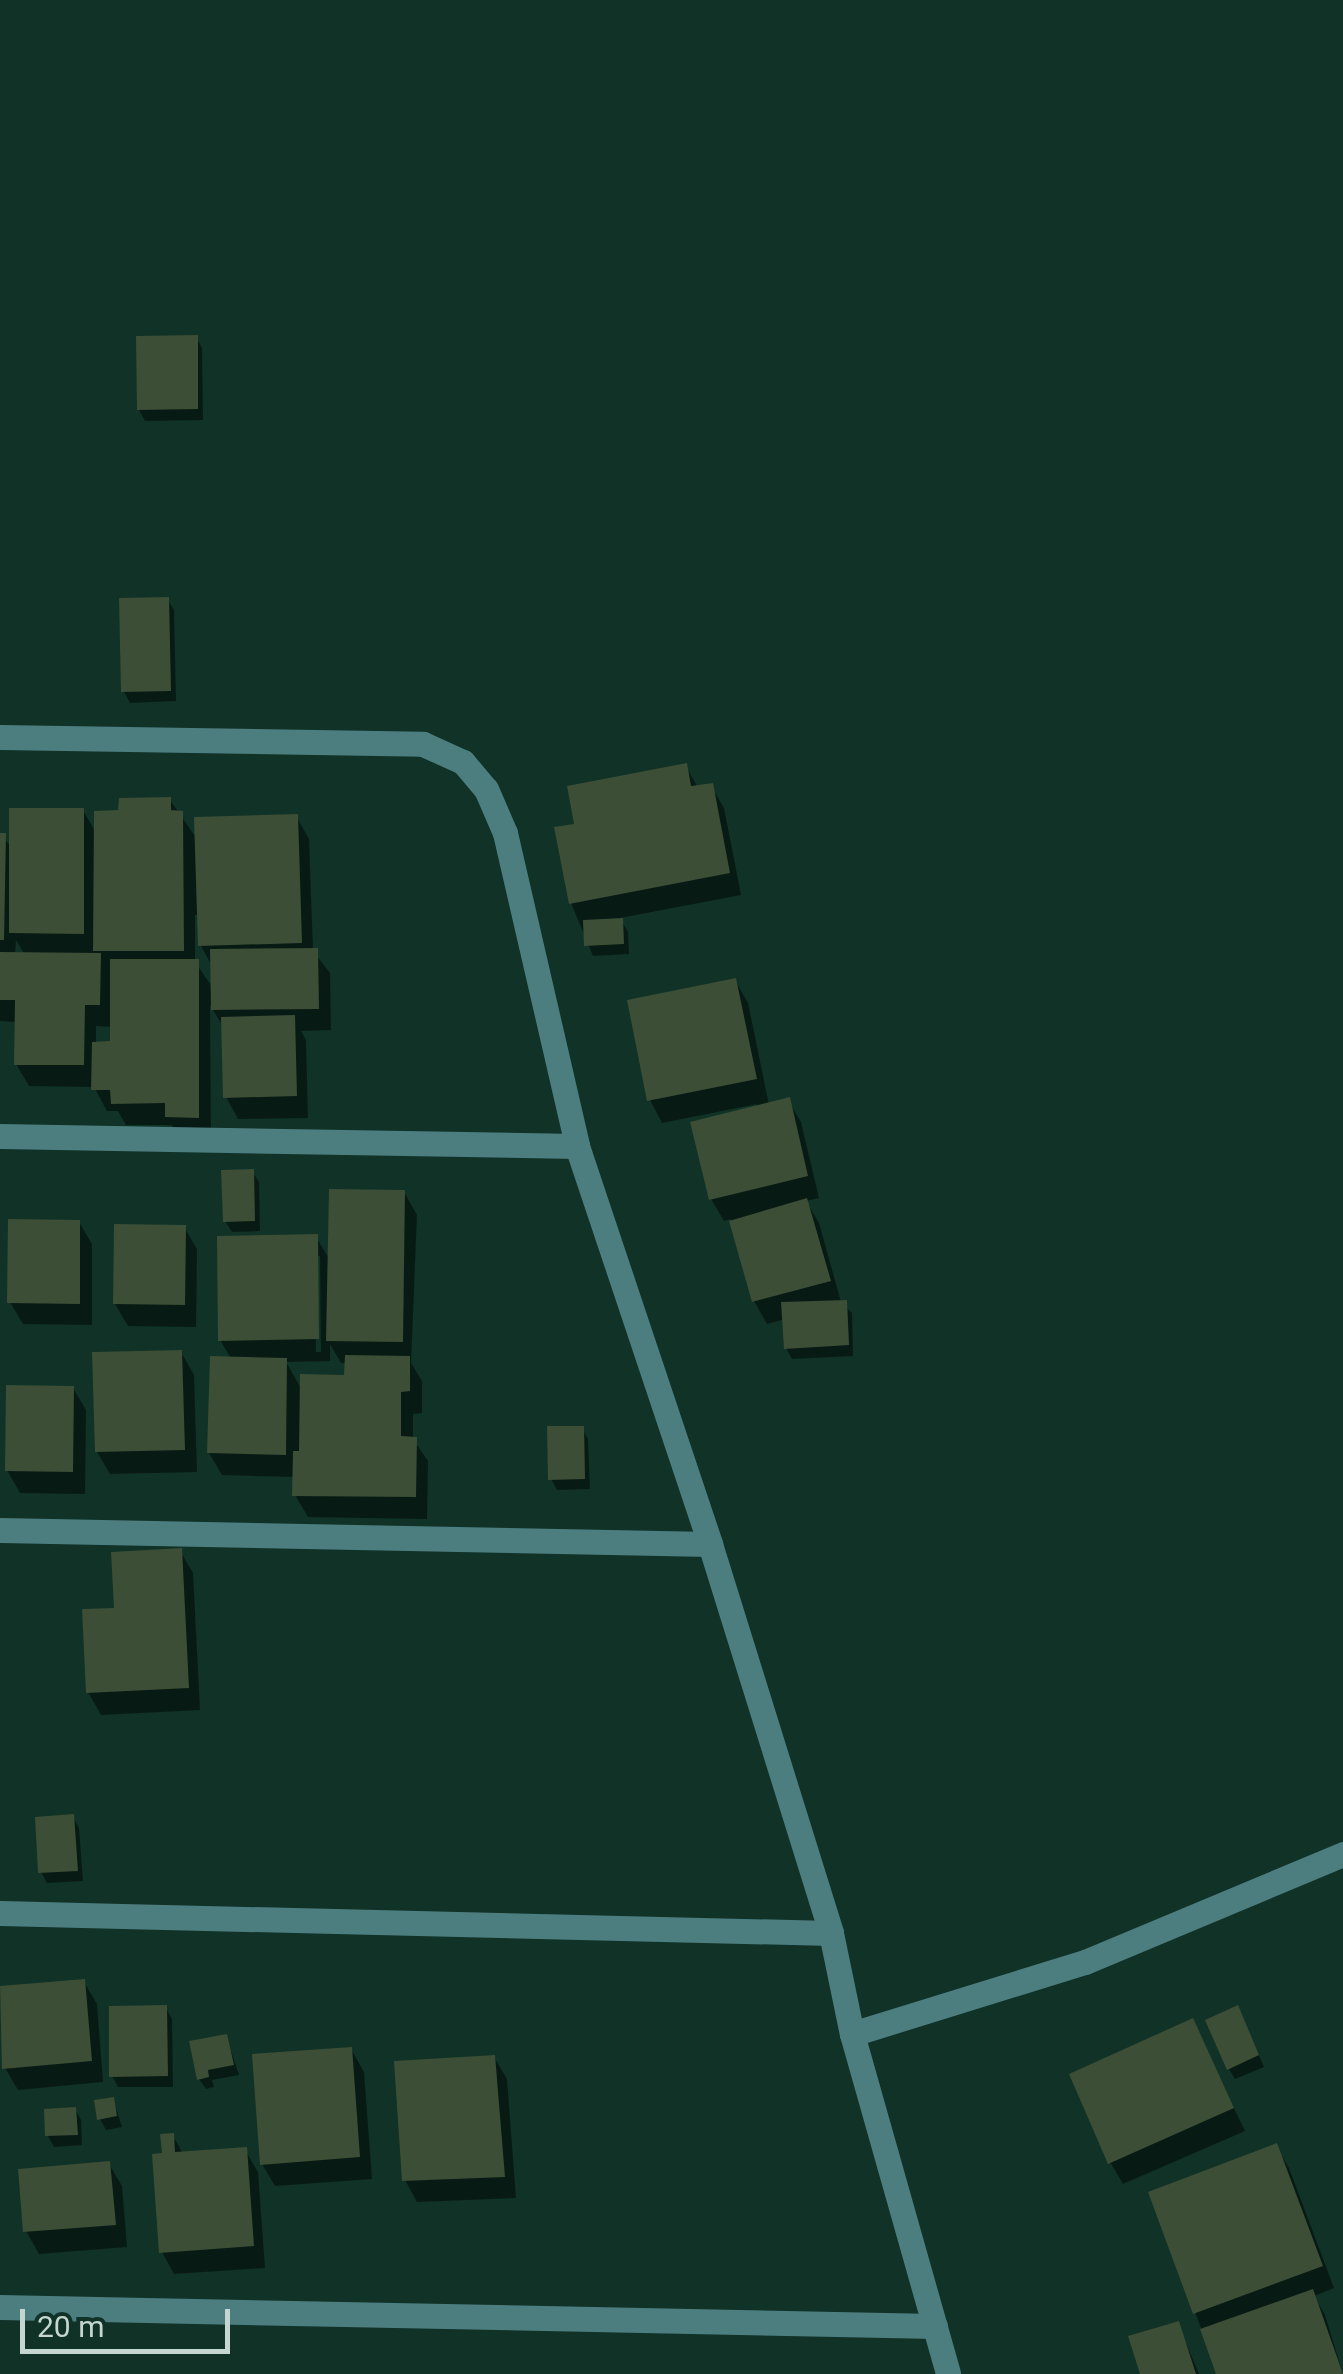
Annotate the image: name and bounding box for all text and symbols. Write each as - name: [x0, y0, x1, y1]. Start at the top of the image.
- scale bar: [25, 2289, 235, 2351]
- text: 20 m: [37, 2309, 104, 2344]

